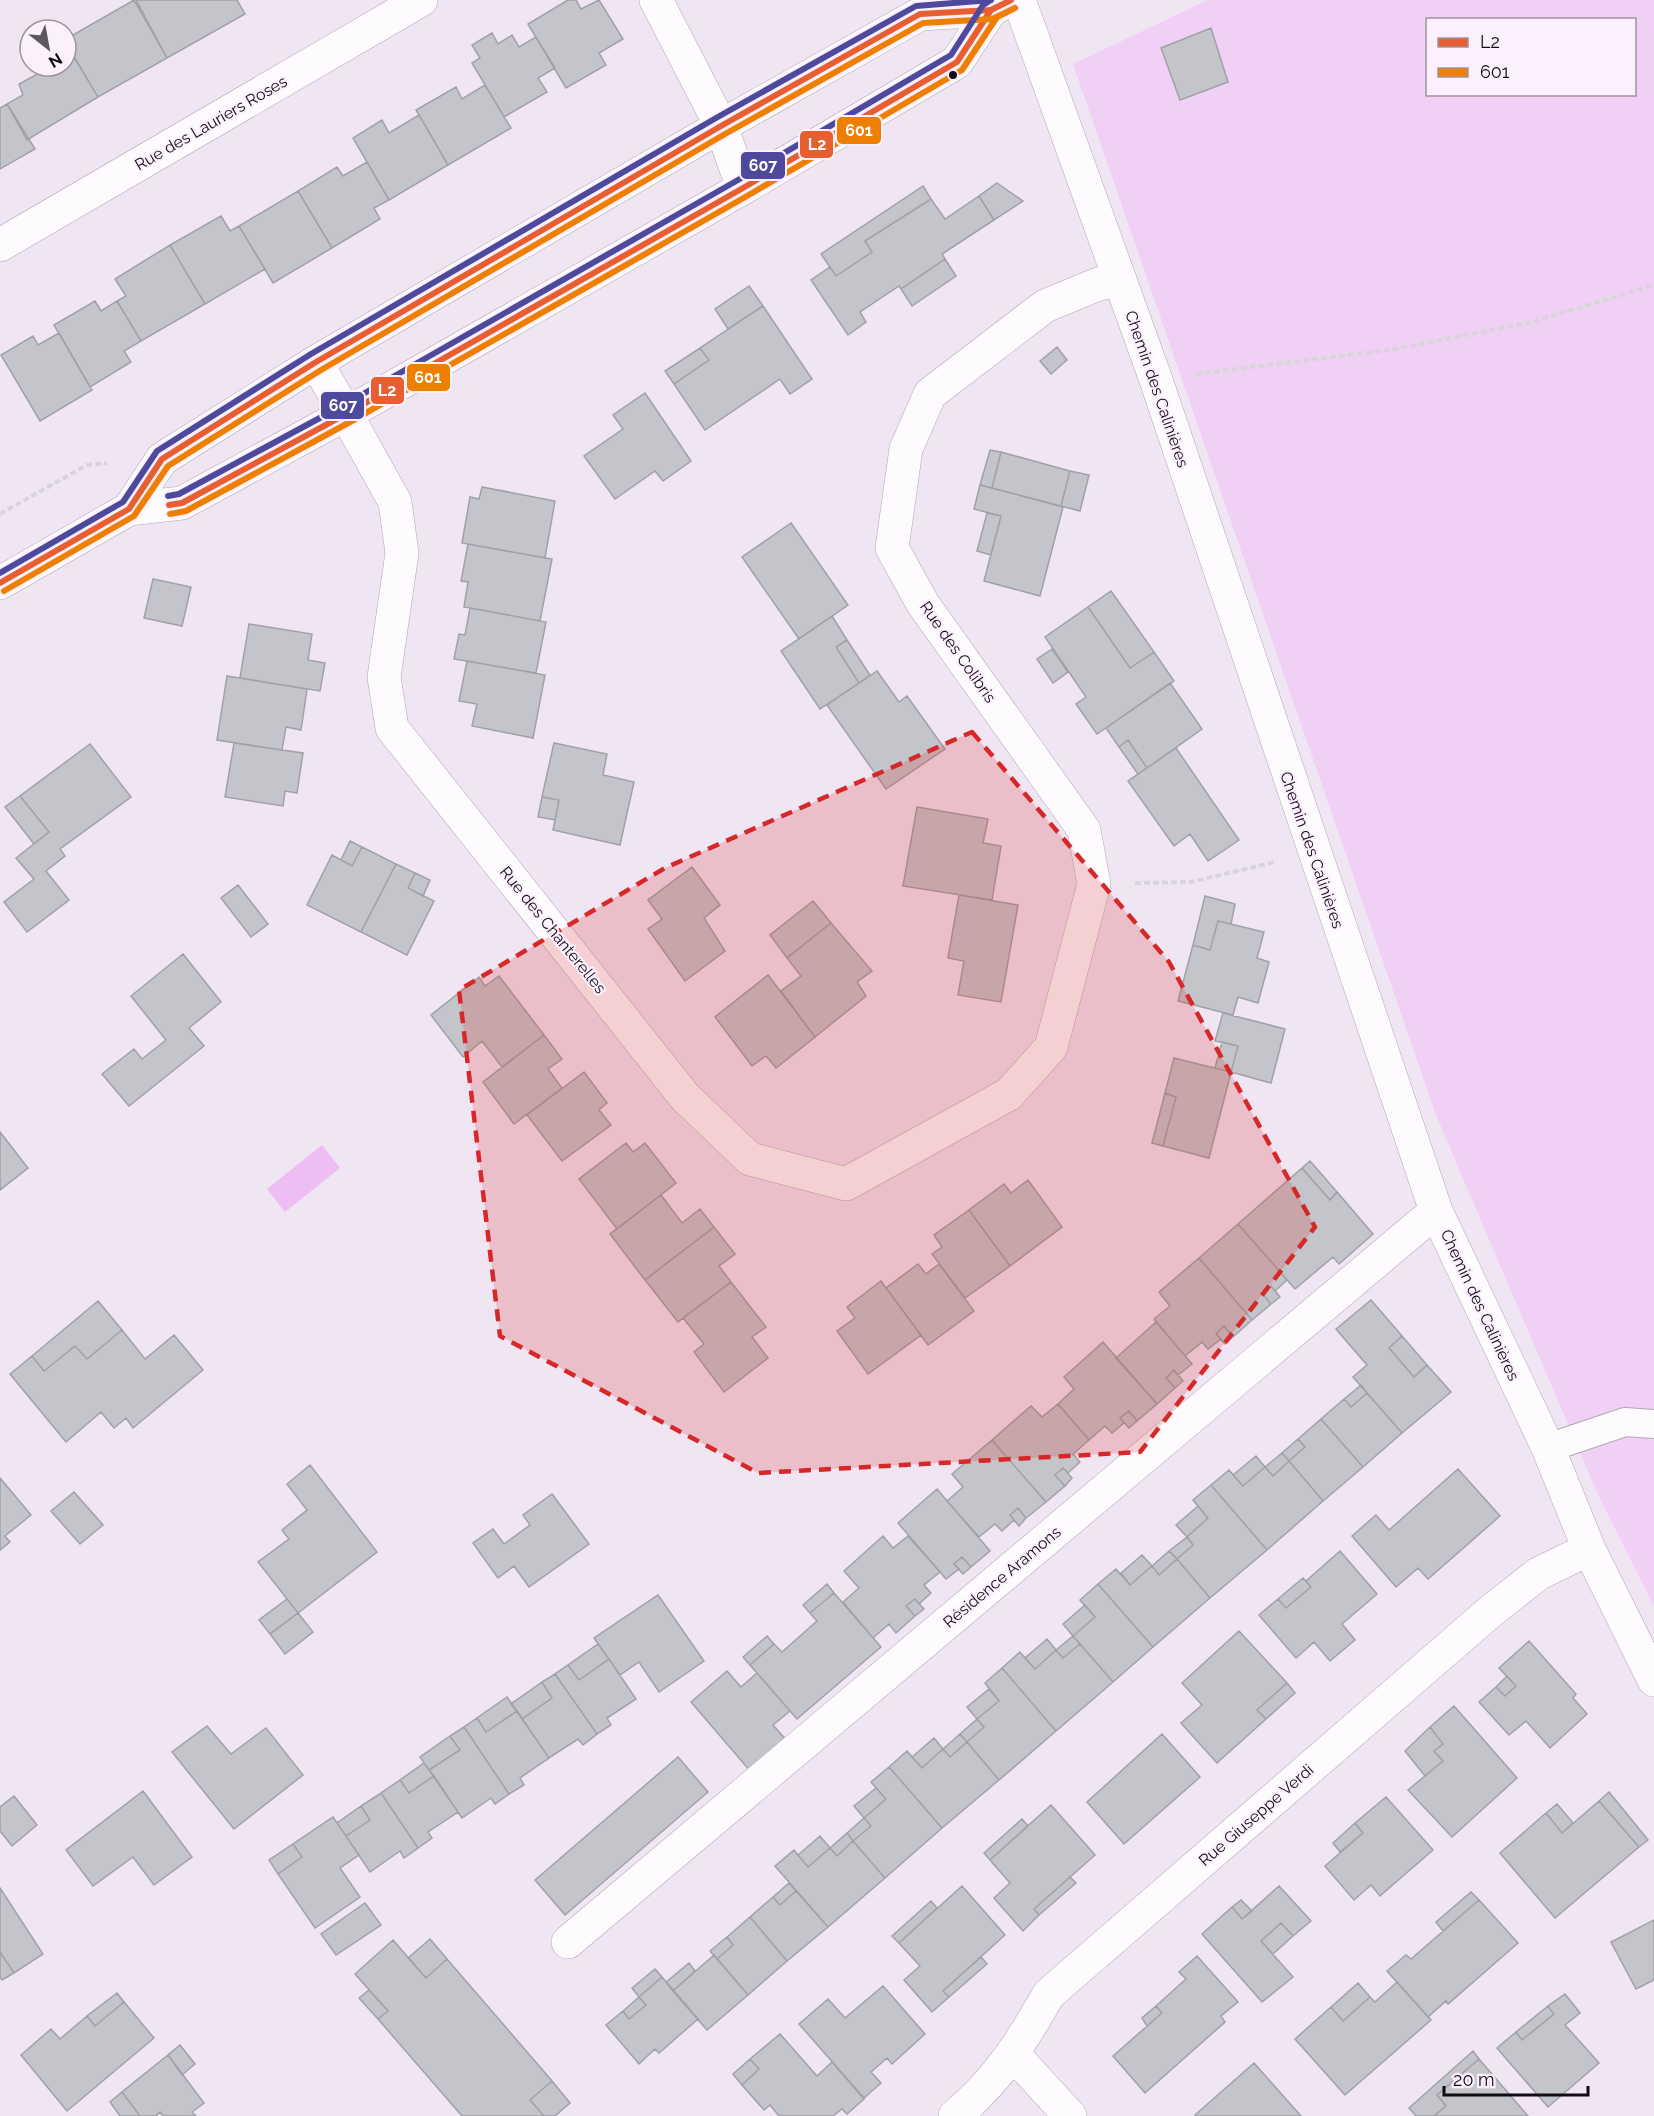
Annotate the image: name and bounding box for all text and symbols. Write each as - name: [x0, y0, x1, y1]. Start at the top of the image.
- north arrow: [18, 18, 78, 78]
- legend: [1426, 18, 1636, 96]
- text: L2: [1480, 31, 1500, 52]
- text: N: [45, 49, 66, 72]
- text: 601: [1480, 61, 1510, 82]
- unlabelled marker: [947, 69, 959, 81]
- street label: Rue des Lauriers Roses: [132, 72, 291, 174]
- line badge: 601: [836, 116, 882, 145]
- text: 601: [845, 121, 873, 140]
- line badge: L2: [799, 130, 834, 159]
- text: L2: [808, 135, 826, 154]
- line badge: 607: [740, 151, 786, 180]
- text: 607: [749, 156, 777, 175]
- street label: Chemin des Calinières: [1121, 308, 1193, 470]
- line badge: 601: [406, 363, 451, 392]
- text: 601: [414, 368, 442, 387]
- line badge: L2: [370, 376, 405, 405]
- text: L2: [378, 381, 396, 400]
- line badge: 607: [320, 391, 365, 420]
- text: 607: [329, 396, 357, 415]
- street label: Rue des Colibris: [916, 598, 1000, 707]
- street label: Chemin des Calinières: [1276, 769, 1348, 931]
- street label: Rue des Chanterelles: [496, 863, 610, 998]
- street label: Chemin des Calinières: [1437, 1226, 1524, 1384]
- street label: Résidence Aramons: [939, 1522, 1065, 1632]
- street label: Rue Giuseppe Verdi: [1195, 1760, 1317, 1870]
- scale bar: [1444, 2059, 1588, 2097]
- text: 20 m: [1453, 2069, 1495, 2090]

